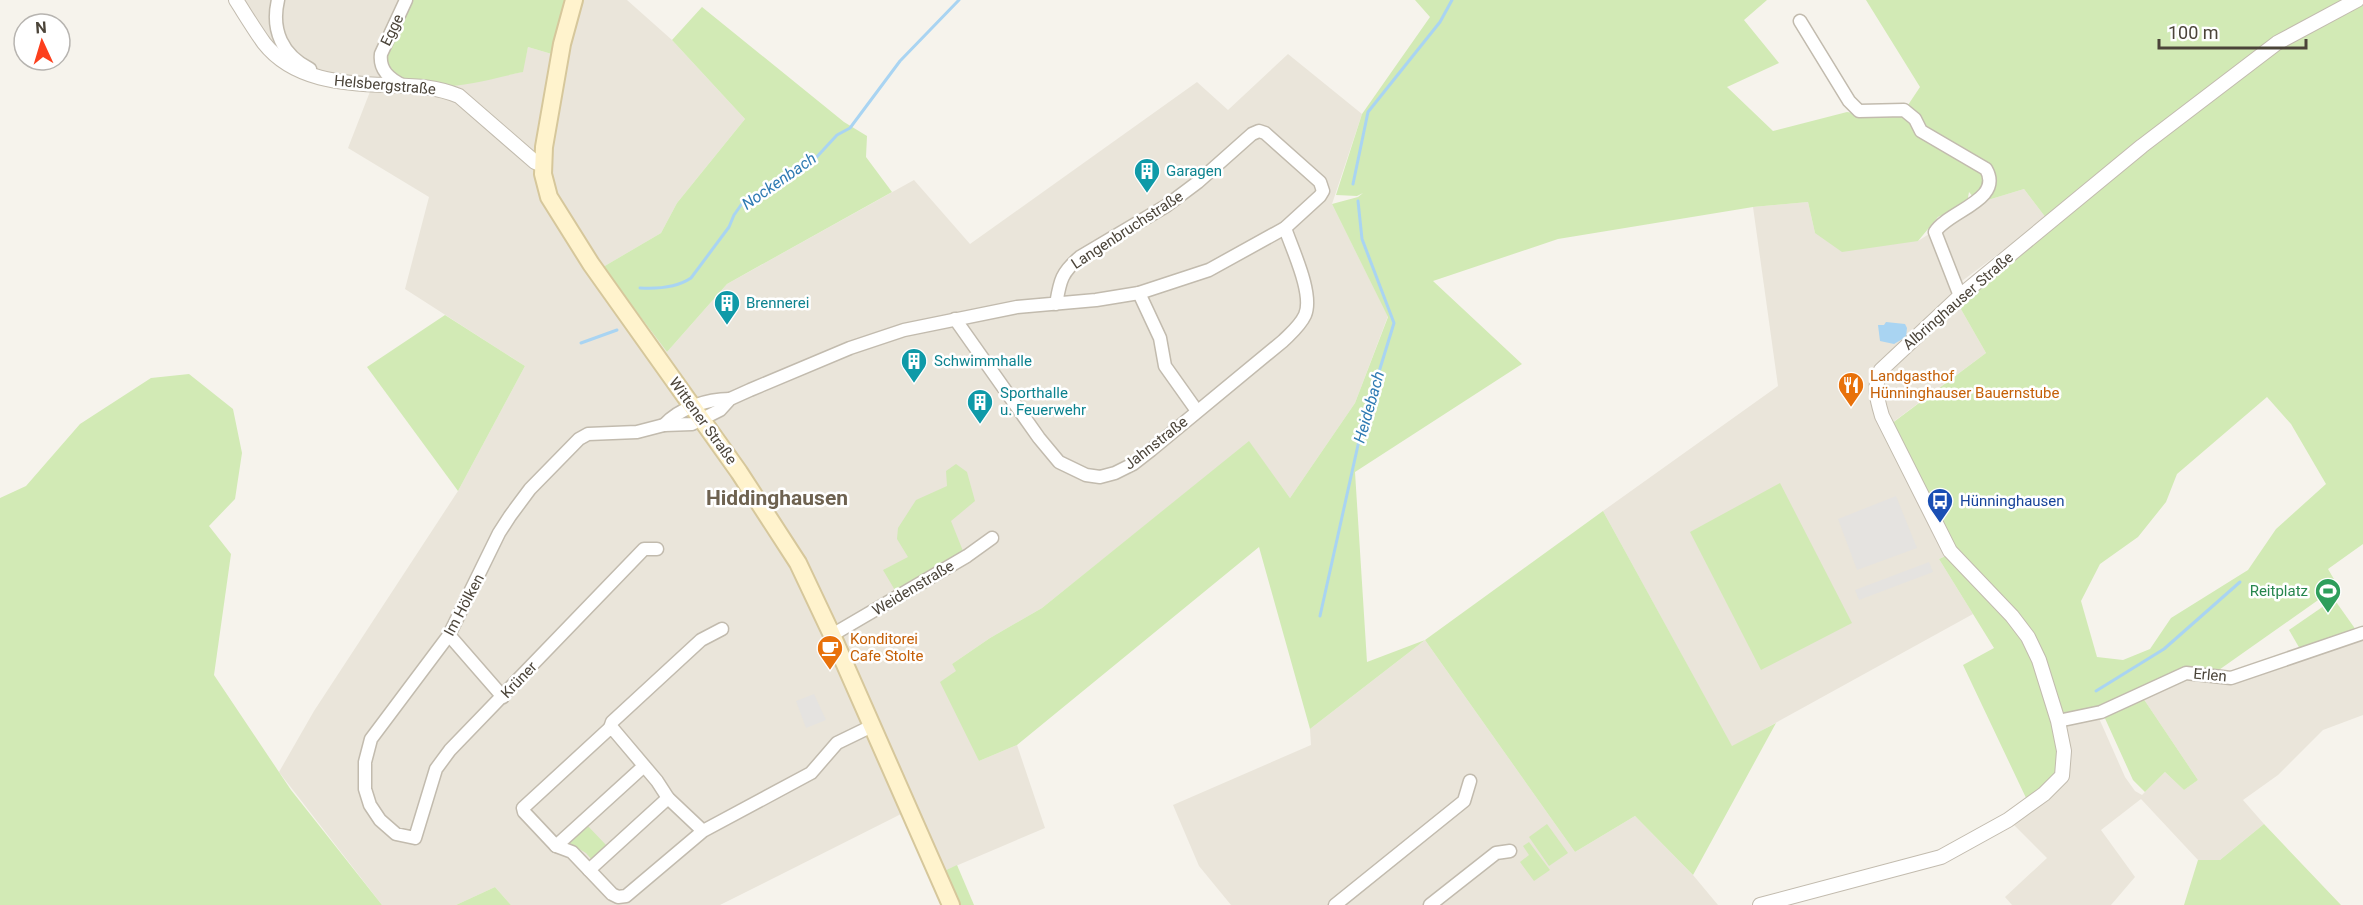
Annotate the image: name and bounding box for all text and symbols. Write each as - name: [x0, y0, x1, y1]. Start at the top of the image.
- street label: Egge: [377, 11, 407, 49]
- north arrow: [12, 12, 72, 72]
- scale bar: [2159, 12, 2306, 50]
- text: N: [35, 18, 47, 37]
- text: 100 m: [2168, 22, 2219, 43]
- street label: Helsbergstraße: [333, 72, 437, 98]
- water label: Nockenbach: [738, 148, 820, 214]
- building icon: Garagen: [1132, 156, 1162, 194]
- place label: Garagen: [1166, 162, 1222, 180]
- street label: Langenbruchstraße: [1068, 187, 1186, 273]
- street label: Albringhauser Straße: [1899, 248, 2017, 354]
- building icon: Brennerei: [712, 288, 742, 326]
- place label: Brennerei: [746, 294, 809, 312]
- building icon: Schwimmhalle: [899, 346, 929, 384]
- place label: Schwimmhalle: [934, 352, 1032, 370]
- place label: Landgasthof Hünninghauser Bauernstube: [1870, 367, 2060, 402]
- water label: Heidebach: [1350, 369, 1388, 445]
- restaurant icon: Landgasthof Hünninghauser Bauernstube: [1836, 370, 1866, 408]
- street label: Wittener Straße: [665, 374, 741, 468]
- place label: Sporthalle u. Feuerwehr: [1000, 384, 1086, 419]
- building icon: Sporthalle u. Feuerwehr: [965, 387, 995, 425]
- street label: Jahnstraße: [1121, 413, 1191, 473]
- district label: Hiddinghausen: [706, 486, 848, 510]
- bus stop icon: Hünninghausen: [1925, 486, 1955, 524]
- place label: Hünninghausen: [1960, 492, 2065, 510]
- street label: Weidenstraße: [869, 557, 957, 619]
- street label: Im Hölken: [440, 571, 488, 639]
- sports icon: Reitplatz: [2313, 576, 2343, 614]
- place label: Reitplatz: [2250, 582, 2308, 600]
- place label: Konditorei Cafe Stolte: [850, 630, 923, 665]
- cafe icon: Konditorei Cafe Stolte: [815, 633, 845, 671]
- street label: Krüner: [497, 658, 541, 702]
- street label: Erlen: [2193, 665, 2227, 685]

